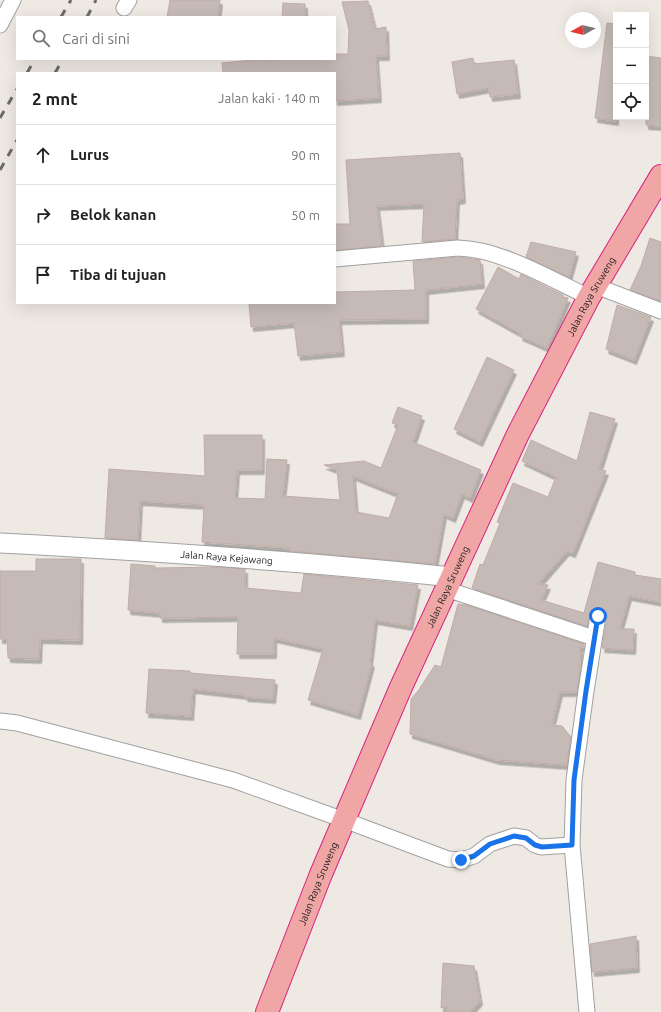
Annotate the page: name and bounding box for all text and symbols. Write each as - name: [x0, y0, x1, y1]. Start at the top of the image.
- north arrow: [565, 12, 601, 48]
- map controls: [613, 12, 649, 120]
- button: +: [613, 12, 649, 48]
- search box: [16, 16, 336, 60]
- icon: search: [30, 27, 52, 49]
- text: Cari di sini: [62, 30, 130, 47]
- button: −: [613, 48, 649, 84]
- button: locate: [613, 84, 649, 120]
- text: 2 mnt: [32, 89, 78, 108]
- text: Jalan kaki · 140 m: [218, 91, 320, 105]
- icon: ahead: [32, 144, 54, 166]
- text: Lurus: [70, 146, 109, 163]
- text: 90 m: [291, 148, 320, 162]
- icon: right: [32, 204, 54, 226]
- text: Belok kanan: [70, 206, 156, 223]
- text: 50 m: [291, 208, 320, 222]
- street label: Jalan Raya Sruweng: [565, 255, 618, 338]
- icon: arrive: [32, 264, 54, 286]
- text: Tiba di tujuan: [70, 266, 166, 283]
- street label: Jalan Raya Sruweng: [424, 544, 471, 630]
- street label: Jalan Raya Kejawang: [180, 549, 273, 567]
- route start: [589, 607, 607, 625]
- street label: Jalan Raya Sruweng: [296, 841, 340, 927]
- route end: [452, 851, 470, 869]

